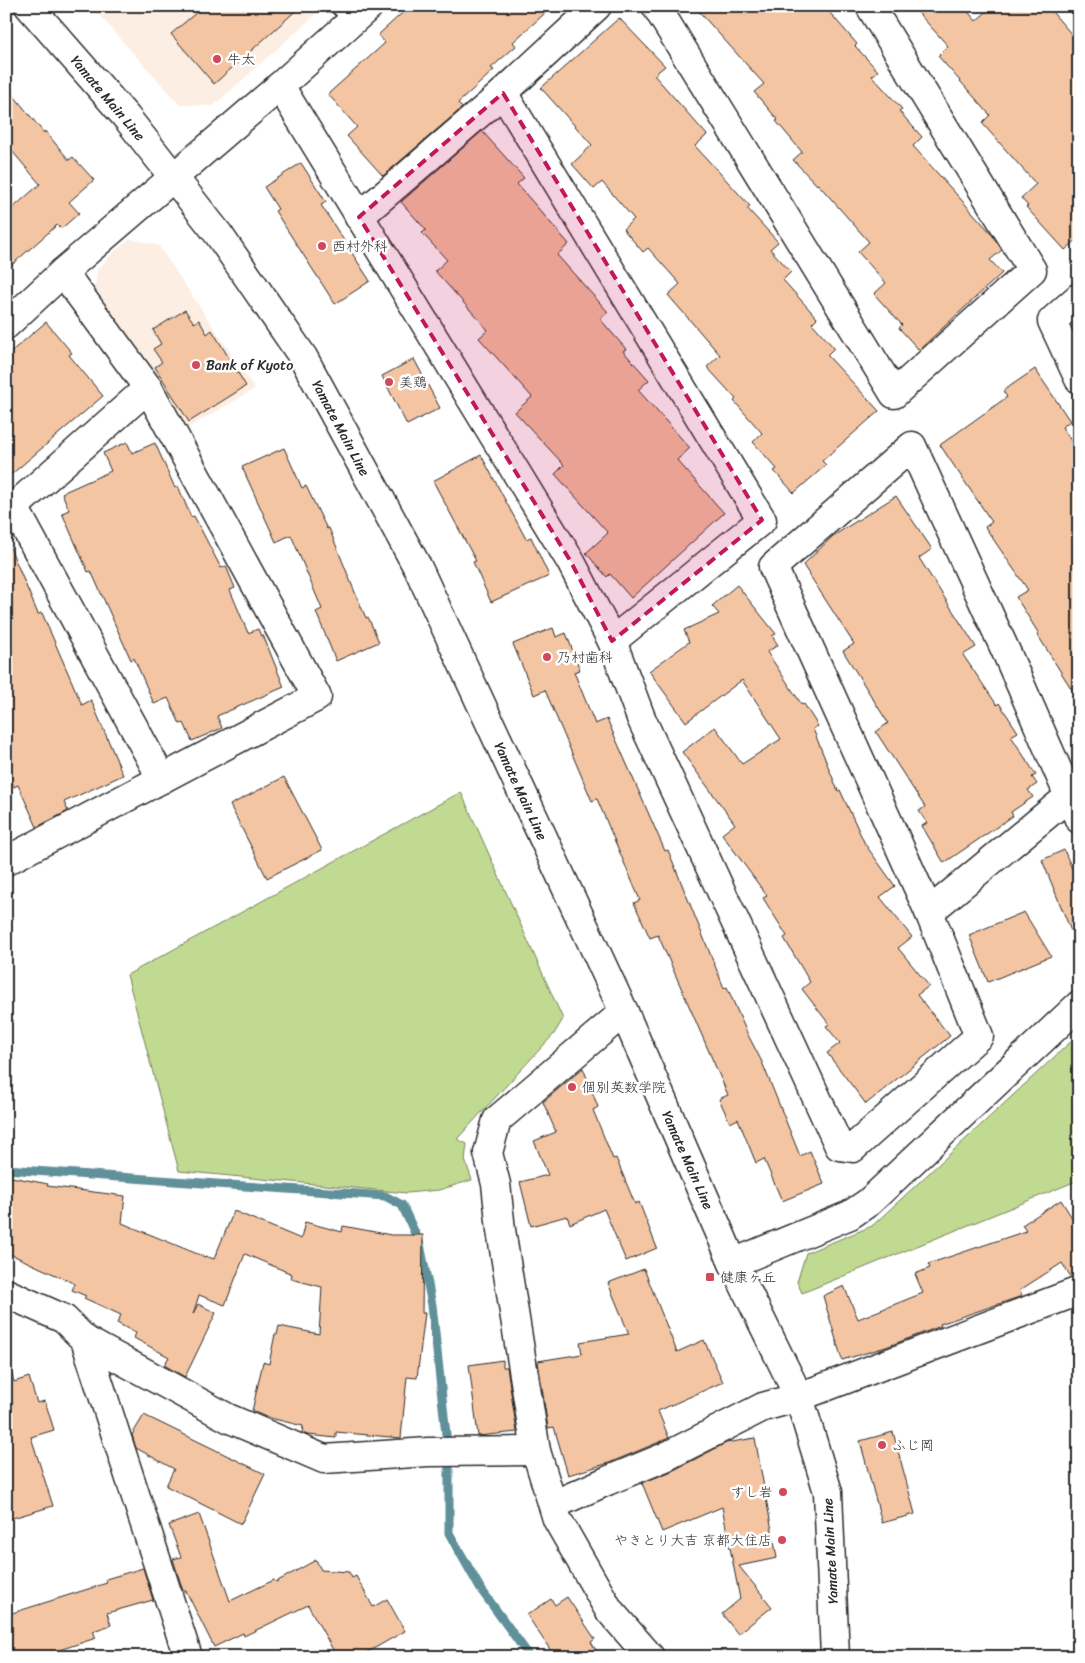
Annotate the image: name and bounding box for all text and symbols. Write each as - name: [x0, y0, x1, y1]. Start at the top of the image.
- place label: 牛太: [227, 47, 255, 72]
- street label: Yamate Main Line: [64, 50, 151, 147]
- marker: 牛太: [211, 53, 223, 65]
- place label: 西村外科: [332, 234, 388, 259]
- marker: 西村外科: [316, 240, 328, 252]
- place label: Bank of Kyoto: [206, 353, 293, 378]
- marker: Bank of Kyoto: [190, 359, 202, 371]
- place label: 美鶏: [399, 370, 427, 395]
- street label: Yamate Main Line: [305, 375, 377, 481]
- marker: 美鶏: [383, 376, 395, 388]
- place label: 乃村歯科: [557, 645, 613, 670]
- marker: 乃村歯科: [541, 651, 553, 663]
- street label: Yamate Main Line: [487, 738, 554, 845]
- place label: 個別英数学院: [582, 1075, 666, 1100]
- marker: 個別英数学院: [566, 1081, 578, 1093]
- street label: Yamate Main Line: [655, 1107, 721, 1214]
- place label: 健康ヶ丘: [720, 1265, 776, 1290]
- marker: 健康ヶ丘: [704, 1271, 716, 1283]
- place label: ふじ岡: [892, 1433, 934, 1458]
- marker: ふじ岡: [876, 1439, 888, 1451]
- place label: すし岩: [731, 1480, 773, 1505]
- marker: すし岩: [777, 1486, 789, 1498]
- street label: Yamate Main Line: [815, 1497, 846, 1605]
- place label: やきとり大吉 京都大住店: [614, 1528, 772, 1553]
- marker: やきとり大吉 京都大住店: [776, 1534, 788, 1546]

